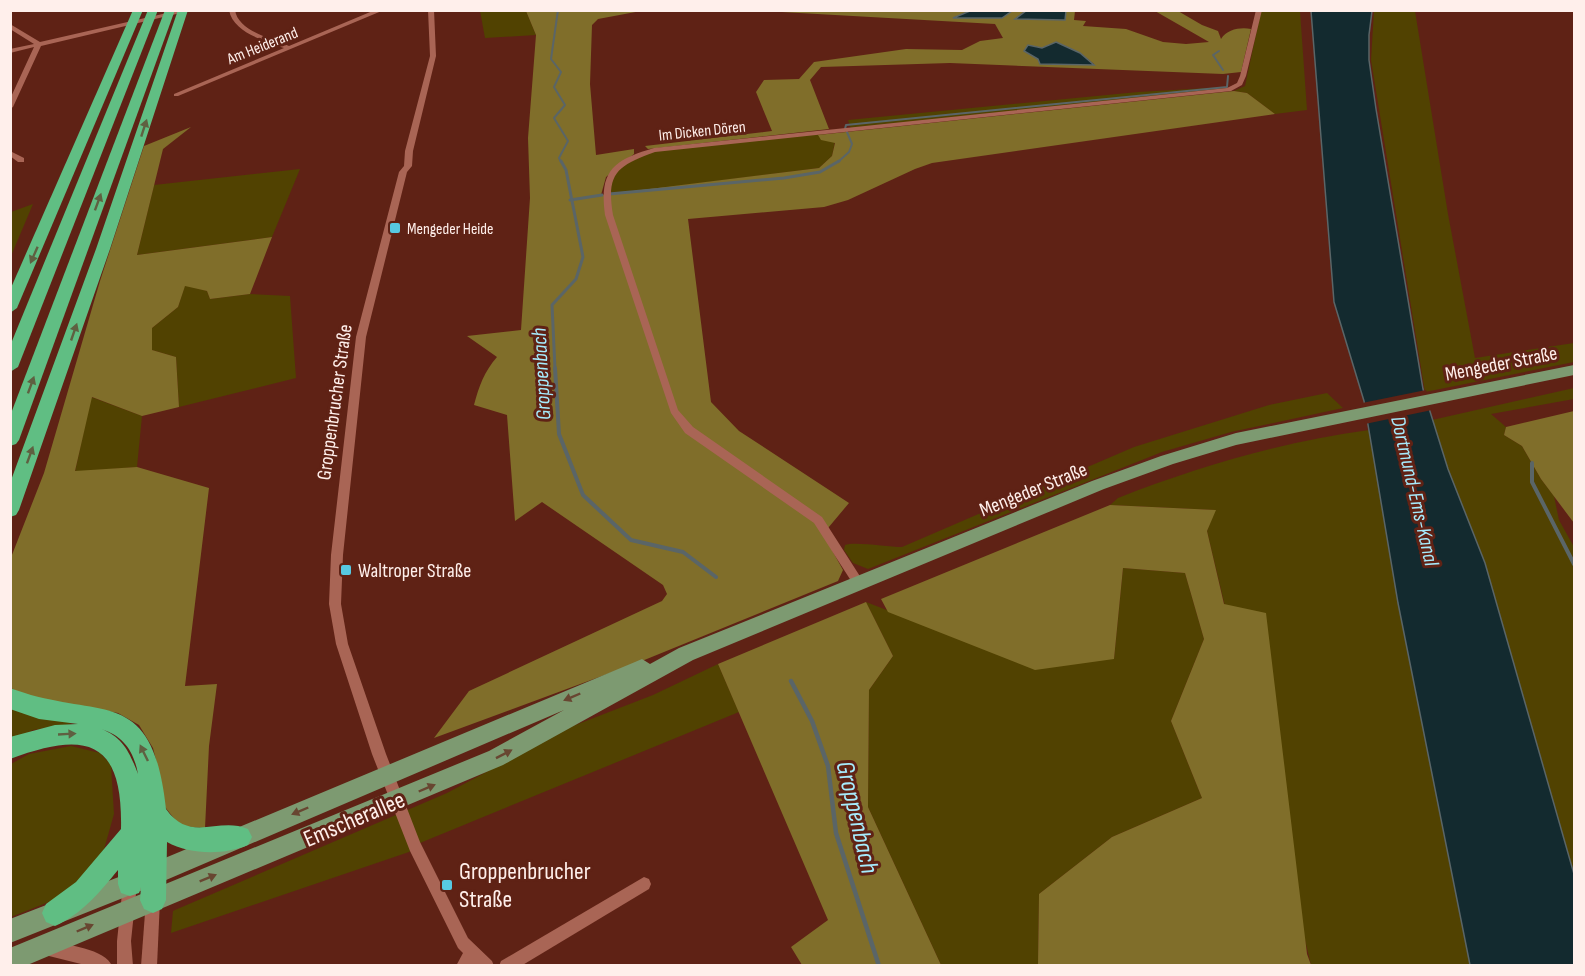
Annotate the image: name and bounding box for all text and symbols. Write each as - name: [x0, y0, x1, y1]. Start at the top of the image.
- street label: Am Heiderand: [223, 24, 301, 70]
- street label: Im Dicken Dören: [658, 117, 746, 145]
- one-way arrow: [140, 119, 149, 137]
- one-way arrow: [94, 193, 104, 211]
- place label: Mengeder Heide: [407, 220, 493, 239]
- marker: Mengeder Heide: [388, 221, 402, 235]
- one-way arrow: [29, 246, 38, 263]
- one-way arrow: [70, 323, 80, 341]
- street label: Groppenbrucher Straße: [312, 323, 358, 482]
- water label: Groppenbach: [527, 327, 556, 421]
- street label: Mengeder Straße: [1443, 341, 1559, 387]
- one-way arrow: [27, 376, 36, 394]
- water label: Dortmund-Ems-Kanal: [1385, 414, 1444, 570]
- one-way arrow: [26, 445, 36, 463]
- street label: Mengeder Straße: [976, 457, 1091, 522]
- place label: Waltroper Straße: [358, 559, 471, 583]
- marker: Waltroper Straße: [339, 563, 353, 577]
- one-way arrow: [563, 693, 581, 702]
- one-way arrow: [57, 730, 76, 739]
- one-way arrow: [139, 745, 148, 762]
- one-way arrow: [496, 749, 513, 759]
- water label: Groppenbach: [829, 758, 885, 877]
- one-way arrow: [419, 783, 437, 793]
- street label: Emscherallee: [299, 785, 409, 854]
- one-way arrow: [292, 807, 309, 816]
- place label: Groppenbrucher Straße: [459, 857, 591, 914]
- one-way arrow: [199, 873, 217, 883]
- marker: Groppenbrucher Straße: [440, 878, 454, 892]
- one-way arrow: [77, 923, 95, 933]

